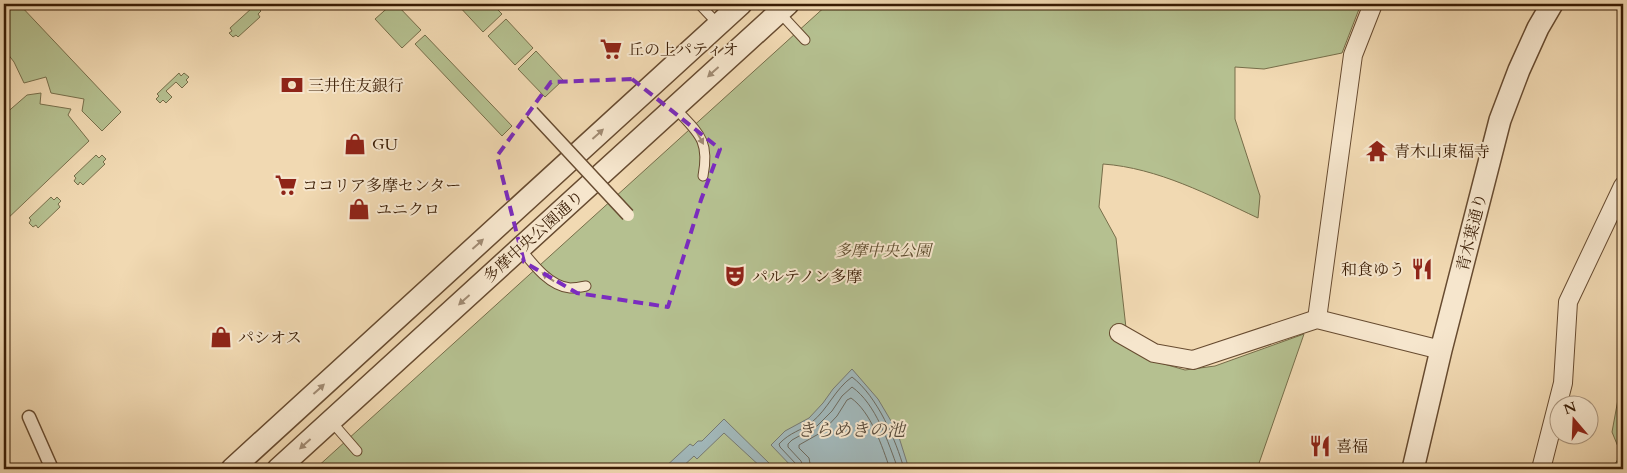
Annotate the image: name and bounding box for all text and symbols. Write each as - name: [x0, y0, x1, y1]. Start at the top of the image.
- supermarket icon: 丘の上パティオ: [598, 36, 624, 62]
- place label: 丘の上パティオ: [628, 39, 739, 61]
- one-way arrow: [707, 66, 719, 78]
- bank icon: 三井住友銀行: [279, 72, 305, 98]
- place label: 三井住友銀行: [308, 75, 404, 97]
- one-way arrow: [592, 129, 604, 140]
- one-way arrow: [696, 130, 704, 145]
- shop icon: GU: [342, 131, 368, 157]
- place label: GU: [372, 134, 398, 156]
- temple icon: 青木山東福寺: [1364, 138, 1390, 164]
- place label: 青木山東福寺: [1394, 141, 1490, 163]
- supermarket icon: ココリア多摩センター: [273, 172, 299, 198]
- place label: ココリア多摩センター: [302, 175, 461, 197]
- street label: 多摩中央公園通り: [479, 186, 589, 288]
- street label: 青木葉通り: [1452, 191, 1492, 274]
- shop icon: ユニクロ: [346, 196, 372, 222]
- place label: ユニクロ: [376, 199, 440, 221]
- one-way arrow: [472, 238, 484, 250]
- park label: 多摩中央公園: [835, 240, 934, 262]
- restaurant icon: 和食ゆう: [1409, 256, 1435, 282]
- place label: 和食ゆう: [1341, 259, 1405, 281]
- theatre icon: パルテノン多摩: [722, 263, 748, 289]
- place label: パルテノン多摩: [752, 266, 862, 288]
- one-way arrow: [541, 272, 555, 282]
- one-way arrow: [457, 294, 470, 305]
- shop icon: パシオス: [208, 324, 234, 350]
- place label: パシオス: [238, 327, 302, 349]
- one-way arrow: [313, 383, 325, 395]
- north arrow: [1550, 396, 1600, 446]
- text: N: [1561, 397, 1579, 419]
- water label: きらめきの池: [797, 418, 907, 443]
- restaurant icon: 喜福: [1307, 433, 1333, 459]
- place label: 喜福: [1336, 436, 1368, 458]
- one-way arrow: [298, 439, 311, 450]

